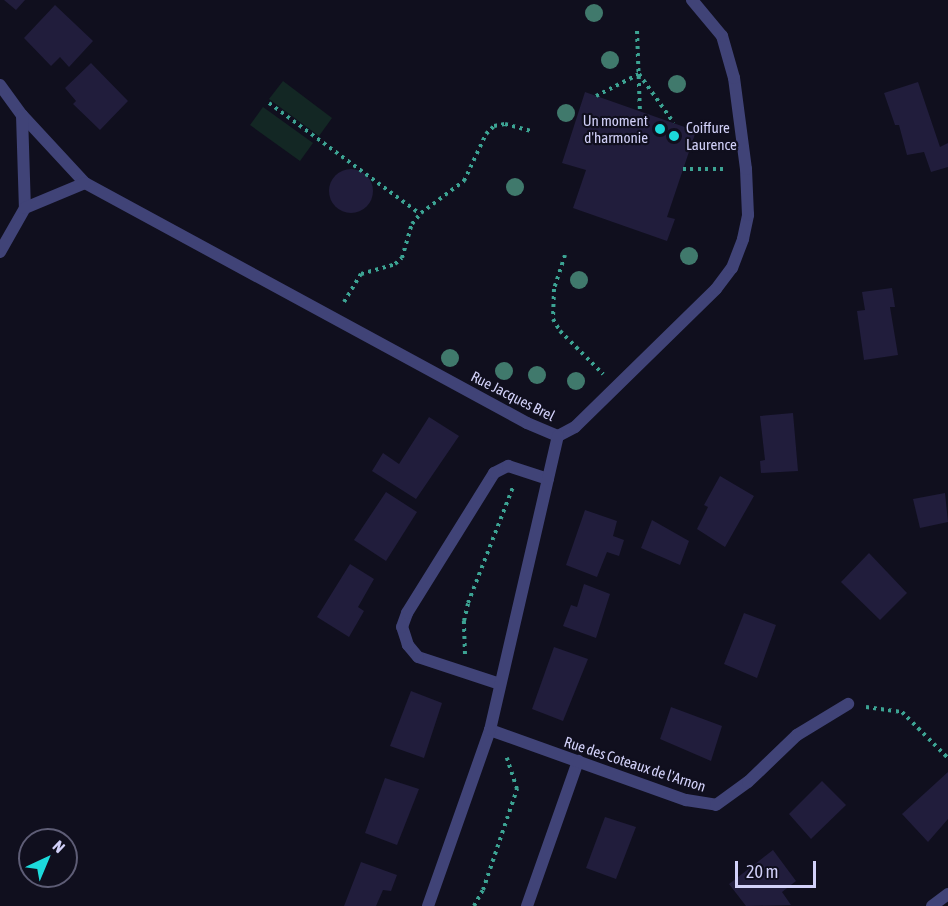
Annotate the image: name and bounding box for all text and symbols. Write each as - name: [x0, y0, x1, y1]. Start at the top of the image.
- place label: Un moment d'harmonie: [583, 111, 648, 146]
- place label: Coiffure Laurence: [686, 118, 737, 153]
- marker: Un moment d'harmonie: [653, 122, 667, 136]
- marker: Coiffure Laurence: [667, 129, 681, 143]
- street label: Rue Jacques Brel: [468, 367, 558, 425]
- street label: Rue des Coteaux de l'Arnon: [562, 733, 708, 795]
- north arrow: [18, 828, 78, 888]
- text: N: [49, 837, 69, 856]
- scale bar: [738, 849, 819, 887]
- text: 20 m: [746, 861, 778, 882]

